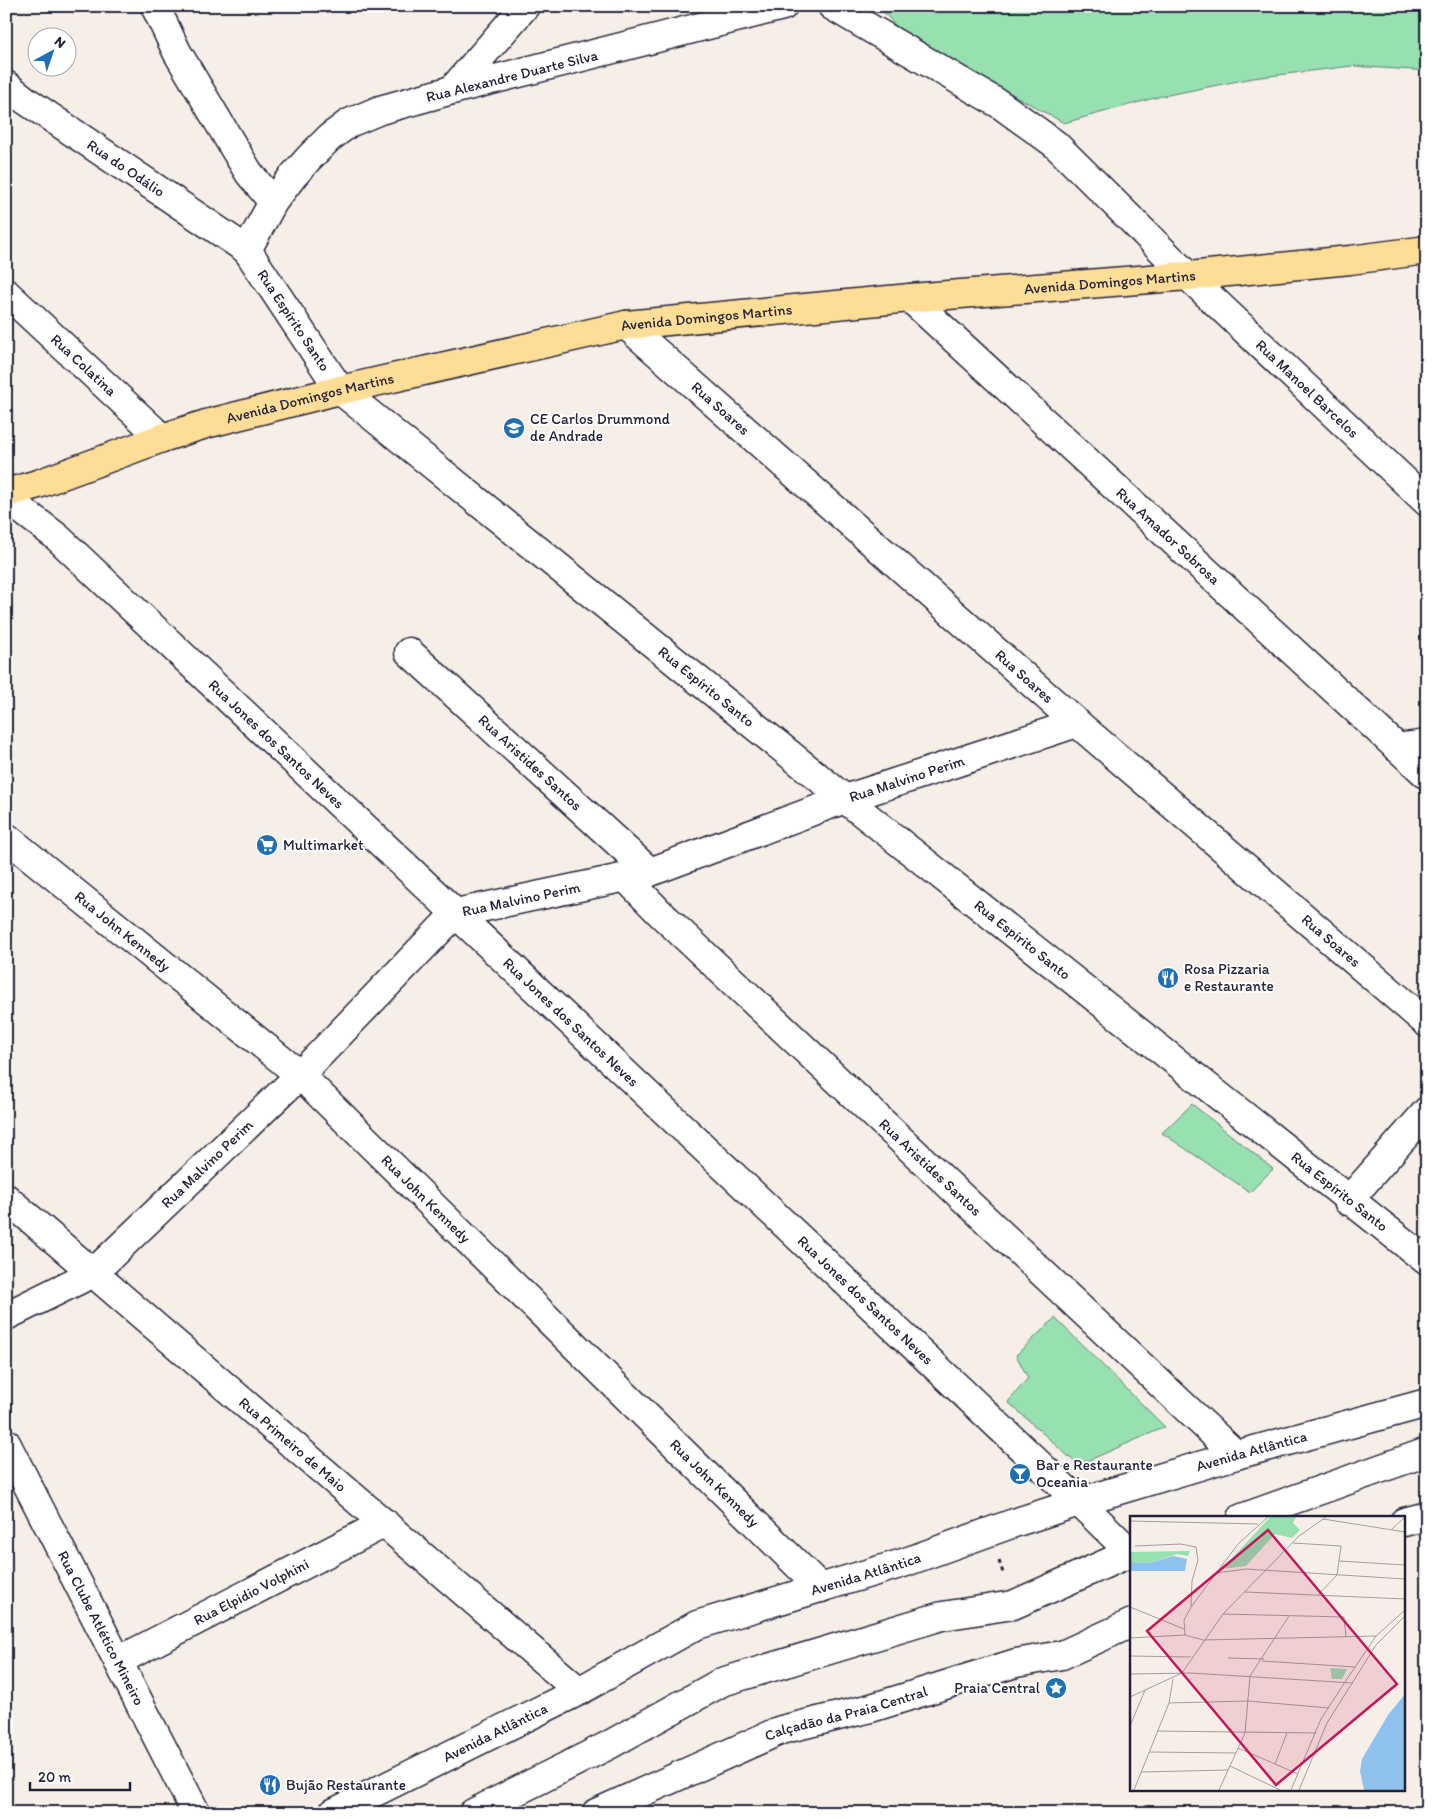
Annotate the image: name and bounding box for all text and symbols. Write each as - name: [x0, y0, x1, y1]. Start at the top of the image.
- north arrow: [28, 28, 78, 78]
- text: N: [51, 33, 69, 52]
- street label: Rua Alexandre Duarte Silva: [424, 46, 600, 106]
- street label: Rua do Odálio: [84, 136, 168, 201]
- street label: Rua Espírito Santo: [253, 266, 334, 375]
- street label: Avenida Domingos Martins: [1023, 266, 1197, 298]
- street label: Avenida Domingos Martins: [619, 300, 793, 335]
- street label: Rua Colatina: [47, 330, 120, 400]
- street label: Rua Manoel Barcelos: [1252, 336, 1363, 442]
- street label: Avenida Domingos Martins: [224, 369, 396, 427]
- street label: Rua Soares: [688, 378, 754, 439]
- place label: CE Carlos Drummond de Andrade: [530, 410, 670, 445]
- school or university icon: CE Carlos Drummond de Andrade: [502, 416, 526, 440]
- street label: Rua Amador Sobrosa: [1112, 484, 1224, 589]
- street label: Rua Espírito Santo: [655, 642, 758, 731]
- street label: Rua Soares: [991, 646, 1057, 707]
- street label: Rua Jones dos Santos Neves: [205, 676, 348, 813]
- street label: Rua Aristides Santos: [475, 711, 586, 815]
- street label: Rua Malvino Perim: [847, 751, 967, 806]
- supermarket icon: Multimarket: [255, 833, 279, 857]
- place label: Multimarket: [283, 836, 364, 854]
- street label: Rua Malvino Perim: [460, 878, 582, 920]
- street label: Rua John Kennedy: [71, 887, 174, 976]
- street label: Rua Espírito Santo: [970, 896, 1074, 984]
- street label: Rua Soares: [1298, 910, 1364, 971]
- street label: Rua Jones dos Santos Neves: [499, 954, 643, 1091]
- place label: Rosa Pizzaria e Restaurante: [1184, 960, 1274, 995]
- restaurant icon: Rosa Pizzaria e Restaurante: [1156, 966, 1180, 990]
- street label: Rua Aristides Santos: [875, 1115, 986, 1220]
- street label: Rua Malvino Perim: [157, 1116, 257, 1212]
- street label: Rua Espírito Santo: [1288, 1148, 1392, 1235]
- street label: Rua John Kennedy: [378, 1151, 474, 1247]
- street label: Rua Jones dos Santos Neves: [794, 1232, 937, 1369]
- street label: Rua Primeiro de Maio: [235, 1393, 350, 1496]
- street label: Avenida Atlântica: [1194, 1427, 1309, 1475]
- street label: Rua John Kennedy: [666, 1435, 763, 1531]
- place label: Bar e Restaurante Oceania: [1036, 1456, 1153, 1491]
- bar icon: Bar e Restaurante Oceania: [1008, 1462, 1032, 1486]
- inset map: [1130, 1516, 1406, 1792]
- street label: Rua Clube Atlético Mineiro: [54, 1548, 148, 1708]
- street label: Avenida Atlântica: [808, 1548, 924, 1599]
- street label: Rua Elpidio Volphini: [191, 1555, 312, 1629]
- place icon: Praia Central: [1044, 1676, 1068, 1700]
- place label: Praia Central: [954, 1679, 1041, 1697]
- street label: Calçadão da Praia Central: [762, 1682, 930, 1745]
- street label: Avenida Atlântica: [440, 1699, 551, 1766]
- scale bar: [30, 1759, 130, 1791]
- text: 20 m: [38, 1768, 72, 1786]
- restaurant icon: Bujão Restaurante: [258, 1773, 282, 1797]
- place label: Bujão Restaurante: [286, 1776, 406, 1794]

